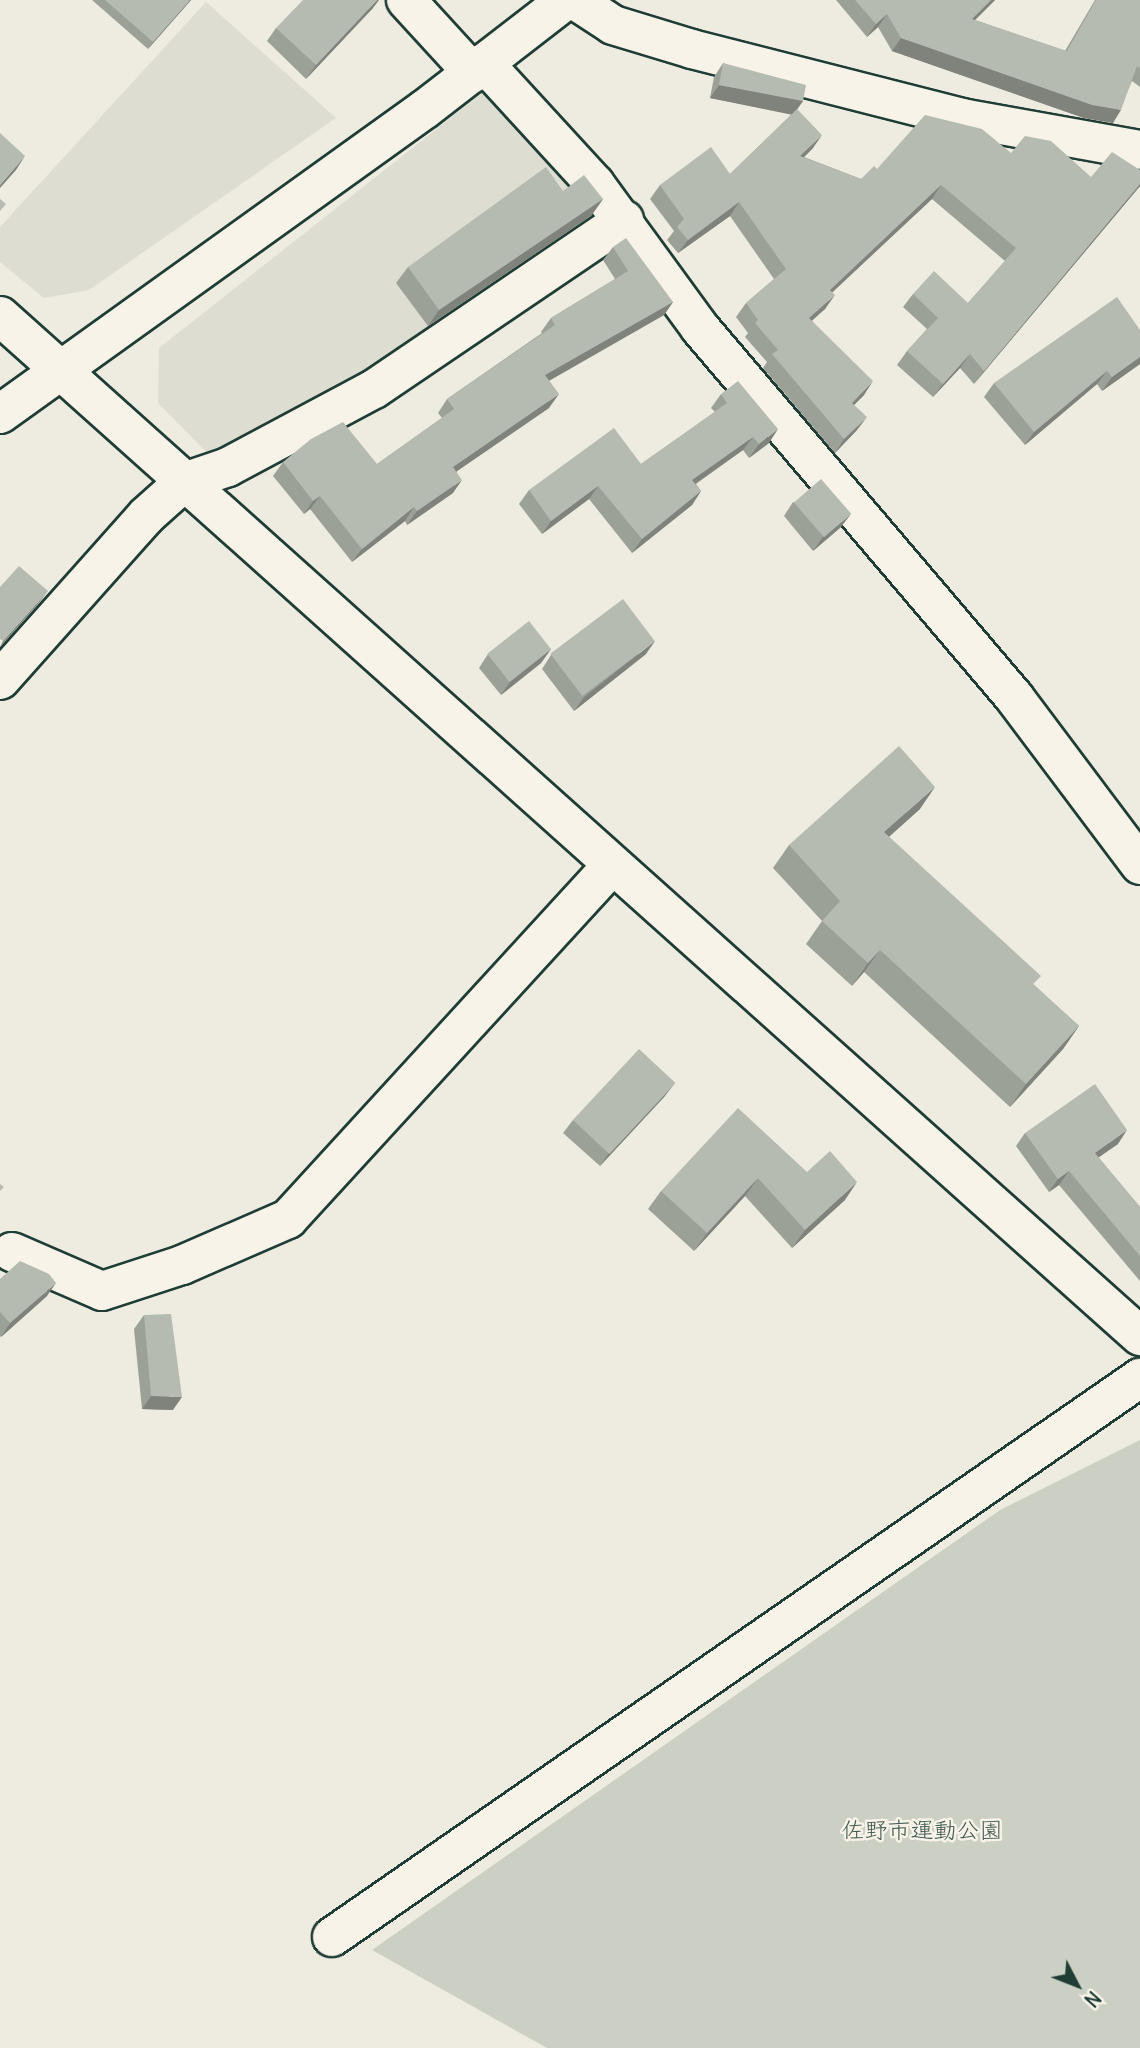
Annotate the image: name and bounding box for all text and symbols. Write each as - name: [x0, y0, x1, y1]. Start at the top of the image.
- park label: 佐野市運動公園: [842, 1816, 1002, 1844]
- north arrow: [1042, 1950, 1112, 2020]
- text: N: [1079, 1986, 1106, 2012]

